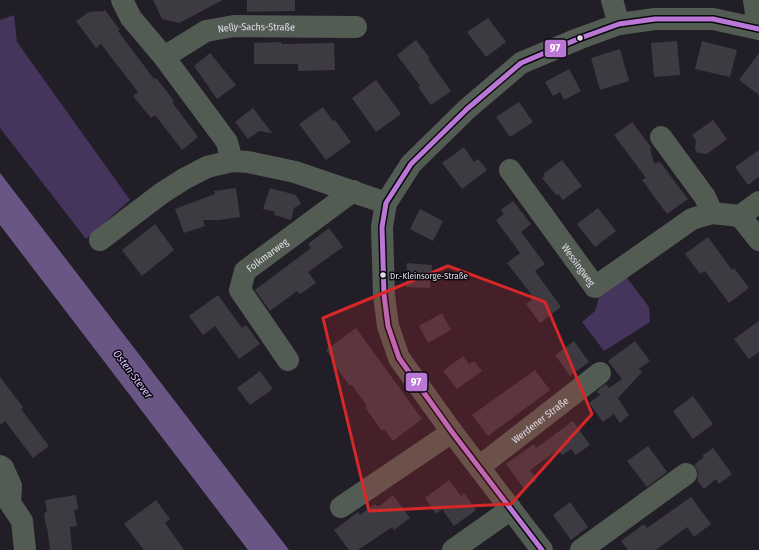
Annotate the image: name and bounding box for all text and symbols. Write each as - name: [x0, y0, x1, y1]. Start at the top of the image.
- street label: Nelly-Sachs-Straße: [217, 21, 295, 36]
- unlabelled marker: [575, 33, 585, 43]
- line badge: 97: [544, 39, 567, 58]
- text: 97: [550, 42, 560, 55]
- street label: Folkmarweg: [244, 236, 291, 275]
- street label: Wessingweg: [559, 242, 598, 289]
- marker: Dr.-Kleinsorge-Straße: [378, 270, 388, 280]
- place label: Dr.-Kleinsorge-Straße: [390, 271, 469, 281]
- water label: Osten-Stever: [110, 348, 156, 402]
- line badge: 97: [405, 372, 428, 392]
- text: 97: [411, 376, 421, 389]
- street label: Werdener Straße: [510, 395, 571, 446]

